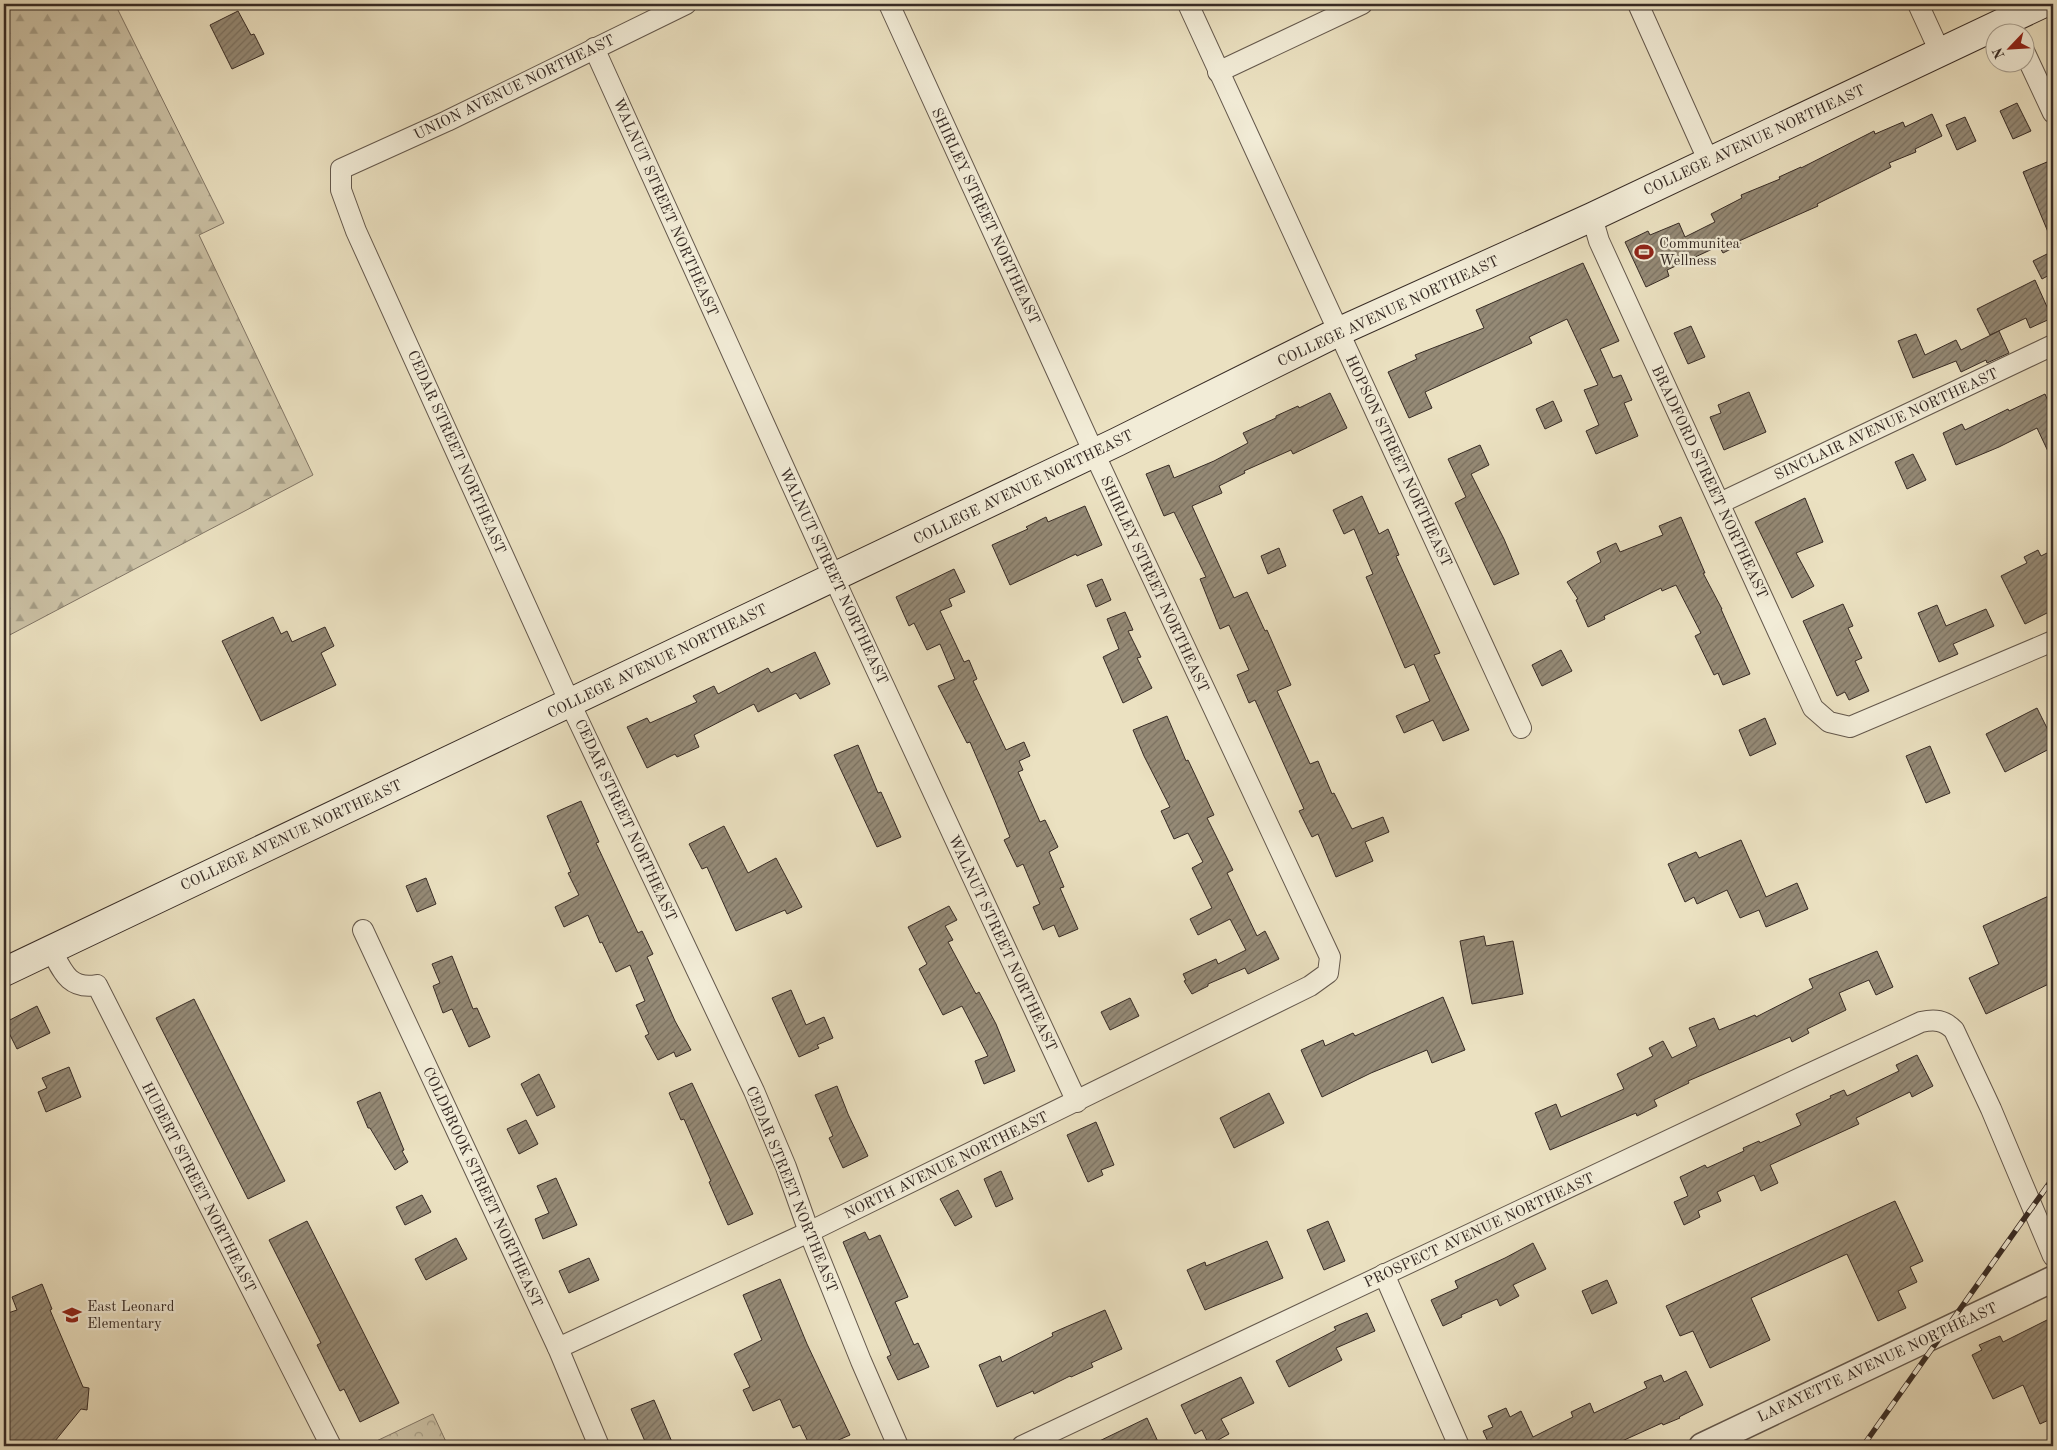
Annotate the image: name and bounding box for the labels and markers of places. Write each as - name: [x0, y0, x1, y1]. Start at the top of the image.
- place label: Communitea Wellness: [1659, 237, 1741, 269]
- sports icon: Communitea Wellness: [1633, 241, 1655, 263]
- place label: East Leonard Elementary: [87, 1300, 175, 1332]
- school or university icon: East Leonard Elementary: [61, 1304, 83, 1326]

